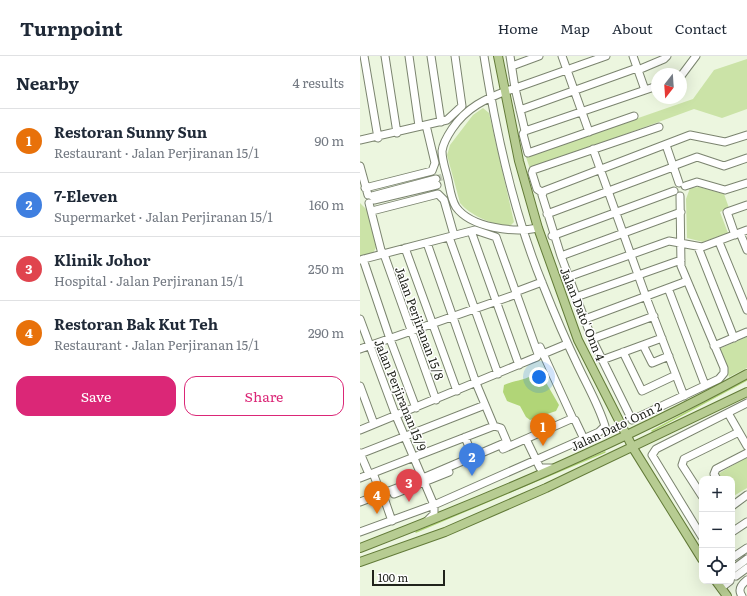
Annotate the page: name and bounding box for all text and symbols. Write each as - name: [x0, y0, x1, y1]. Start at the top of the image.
- text: Turnpoint: [20, 14, 123, 42]
- text: Home: [498, 18, 538, 38]
- text: Map: [560, 18, 590, 38]
- text: About: [612, 18, 653, 38]
- text: Contact: [675, 18, 727, 38]
- north arrow: [651, 68, 687, 104]
- text: Nearby: [16, 70, 79, 95]
- text: 4 results: [293, 73, 344, 92]
- text: Restoran Sunny Sun: [54, 120, 207, 143]
- text: 1: [26, 131, 32, 150]
- text: 90 m: [314, 131, 344, 150]
- text: Restaurant · Jalan Perjiranan 15/1: [54, 143, 259, 162]
- text: 7-Eleven: [54, 184, 118, 207]
- text: 2: [26, 195, 32, 214]
- text: 160 m: [309, 195, 344, 214]
- text: Supermarket · Jalan Perjiranan 15/1: [54, 207, 273, 226]
- text: Klinik Johor: [54, 248, 151, 271]
- text: 3: [25, 259, 33, 278]
- text: 250 m: [308, 259, 344, 278]
- street label: Jalan Perjiranan 15/8: [391, 264, 449, 383]
- street label: Jalan Dato' Onn 4: [556, 265, 610, 364]
- text: Hospital · Jalan Perjiranan 15/1: [54, 271, 244, 290]
- text: Restoran Bak Kut Teh: [54, 312, 218, 335]
- text: 4: [25, 323, 33, 342]
- text: 290 m: [308, 323, 344, 342]
- text: Restaurant · Jalan Perjiranan 15/1: [54, 335, 259, 354]
- street label: Jalan Perjiranan 15/9: [370, 336, 432, 454]
- your location: [529, 367, 549, 387]
- button: Save: [16, 376, 176, 416]
- button: Share: [184, 376, 344, 416]
- street label: Jalan Dato' Onn 2: [567, 397, 665, 455]
- pin: 1: [530, 413, 556, 446]
- pin: 2: [459, 443, 485, 476]
- pin: 3: [396, 469, 422, 502]
- map controls: [699, 476, 735, 584]
- button: +: [699, 476, 735, 512]
- pin: 4: [364, 481, 390, 514]
- button: −: [699, 512, 735, 548]
- button: locate: [699, 548, 735, 584]
- scale bar: [372, 568, 445, 587]
- text: 100 m: [378, 569, 408, 585]

